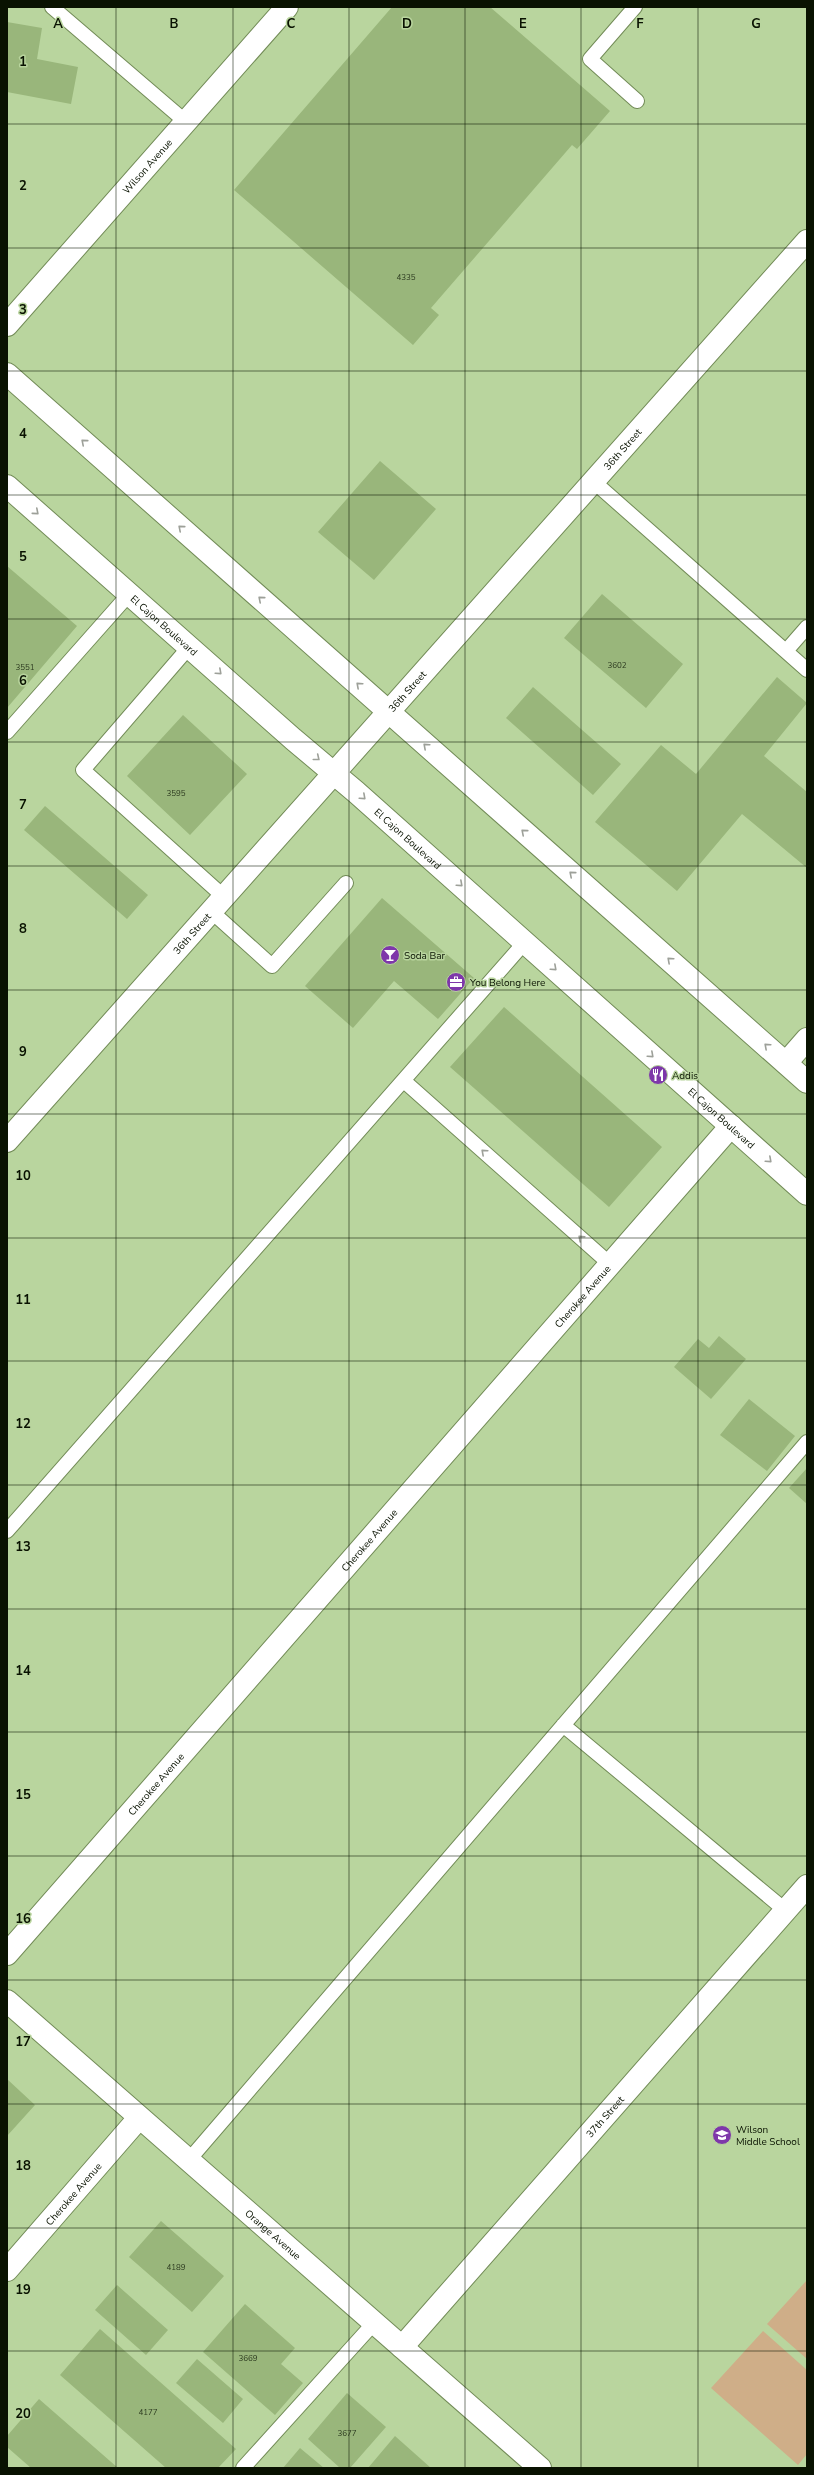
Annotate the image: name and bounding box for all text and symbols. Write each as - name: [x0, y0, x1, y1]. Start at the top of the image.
- text: A: [53, 15, 63, 33]
- text: B: [170, 15, 179, 33]
- text: C: [287, 15, 296, 33]
- text: D: [402, 15, 412, 33]
- text: E: [519, 15, 527, 33]
- text: F: [636, 15, 644, 33]
- text: G: [751, 15, 761, 33]
- text: 1: [19, 53, 27, 71]
- street label: Wilson Avenue: [120, 136, 176, 197]
- text: 2: [19, 177, 27, 195]
- house number: 4335: [396, 272, 416, 283]
- text: 3: [19, 301, 27, 319]
- text: 4: [19, 425, 27, 443]
- street label: 36th Street: [601, 425, 645, 473]
- one-way arrow: [81, 440, 88, 447]
- one-way arrow: [32, 507, 39, 514]
- one-way arrow: [178, 525, 186, 533]
- text: 5: [19, 548, 27, 566]
- street label: El Cajon Boulevard: [127, 592, 200, 660]
- one-way arrow: [258, 596, 266, 603]
- house number: 3602: [607, 660, 627, 671]
- house number: 3551: [15, 662, 35, 673]
- one-way arrow: [214, 668, 222, 675]
- street label: 36th Street: [385, 668, 430, 715]
- text: 6: [19, 672, 27, 690]
- one-way arrow: [356, 682, 363, 689]
- one-way arrow: [424, 743, 431, 750]
- one-way arrow: [312, 754, 319, 761]
- house number: 3595: [166, 788, 186, 799]
- one-way arrow: [358, 793, 365, 800]
- text: 7: [19, 796, 27, 814]
- street label: El Cajon Boulevard: [371, 806, 444, 873]
- one-way arrow: [521, 829, 529, 836]
- one-way arrow: [570, 872, 577, 879]
- one-way arrow: [455, 879, 462, 886]
- street label: 36th Street: [170, 910, 215, 958]
- text: 8: [19, 920, 27, 938]
- bar icon: Soda Bar: [379, 944, 401, 966]
- place label: Soda Bar: [404, 949, 445, 963]
- one-way arrow: [667, 958, 675, 965]
- one-way arrow: [550, 964, 557, 971]
- office icon: You Belong Here: [445, 971, 467, 993]
- place label: You Belong Here: [469, 976, 545, 990]
- text: 9: [19, 1043, 27, 1061]
- one-way arrow: [765, 1044, 772, 1051]
- one-way arrow: [647, 1050, 654, 1057]
- restaurant icon: Addis: [647, 1064, 669, 1086]
- place label: Addis: [672, 1069, 698, 1083]
- street label: El Cajon Boulevard: [684, 1085, 758, 1152]
- one-way arrow: [481, 1149, 488, 1156]
- one-way arrow: [764, 1155, 772, 1163]
- text: 10: [15, 1167, 31, 1185]
- one-way arrow: [578, 1235, 586, 1242]
- street label: Cherokee Avenue: [552, 1262, 614, 1331]
- text: 11: [15, 1291, 31, 1309]
- text: 12: [15, 1415, 31, 1433]
- street label: Cherokee Avenue: [339, 1506, 401, 1575]
- text: 13: [15, 1538, 31, 1556]
- text: 14: [15, 1662, 31, 1680]
- street label: Cherokee Avenue: [125, 1750, 188, 1819]
- text: 15: [15, 1786, 31, 1804]
- text: 16: [15, 1910, 31, 1928]
- text: 17: [15, 2033, 31, 2051]
- street label: 37th Street: [583, 2093, 628, 2141]
- place label: Wilson Middle School: [736, 2123, 800, 2149]
- school or university icon: Wilson Middle School: [711, 2124, 733, 2146]
- text: 18: [15, 2157, 31, 2175]
- street label: Cherokee Avenue: [43, 2160, 105, 2229]
- street label: Orange Avenue: [242, 2207, 304, 2263]
- house number: 4189: [166, 2262, 186, 2273]
- text: 19: [15, 2281, 31, 2299]
- house number: 3669: [238, 2353, 258, 2364]
- text: 20: [15, 2405, 31, 2423]
- house number: 4177: [138, 2407, 158, 2418]
- house number: 3677: [337, 2428, 357, 2439]

